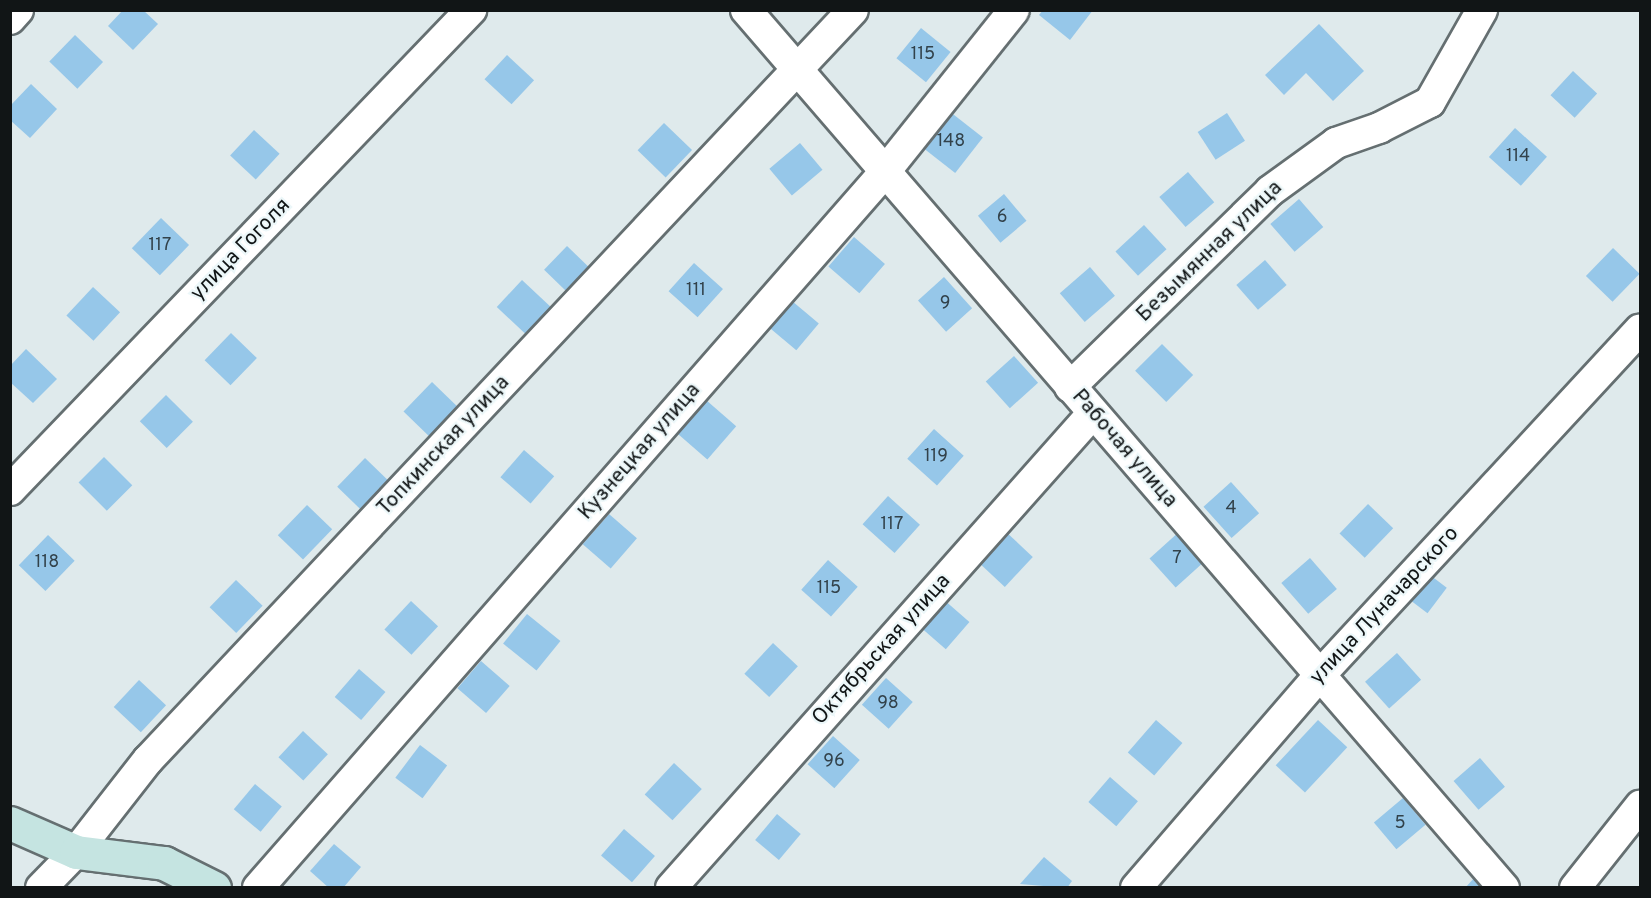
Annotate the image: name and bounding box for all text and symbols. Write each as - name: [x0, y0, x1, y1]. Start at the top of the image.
- house number: 115: [911, 44, 935, 66]
- house number: 148: [937, 131, 965, 153]
- house number: 114: [1506, 146, 1530, 168]
- street label: Безымянная улица: [1132, 176, 1288, 328]
- street label: улица Гоголя: [186, 194, 296, 306]
- house number: 6: [997, 207, 1007, 229]
- house number: 117: [149, 235, 171, 257]
- house number: 111: [686, 280, 706, 302]
- house number: 9: [940, 293, 950, 315]
- street label: Топкинская улица: [373, 371, 515, 521]
- street label: Кузнецкая улица: [574, 379, 706, 525]
- street label: Рабочая улица: [1066, 385, 1182, 513]
- house number: 119: [924, 446, 948, 468]
- house number: 4: [1225, 498, 1237, 520]
- house number: 117: [881, 514, 903, 536]
- street label: улица Луначарского: [1305, 522, 1465, 690]
- house number: 7: [1172, 548, 1182, 570]
- house number: 118: [35, 552, 59, 574]
- street label: Октябрьская улица: [808, 569, 956, 731]
- house number: 115: [817, 578, 841, 600]
- house number: 98: [877, 693, 899, 715]
- house number: 96: [823, 751, 845, 773]
- house number: 5: [1394, 813, 1406, 835]

